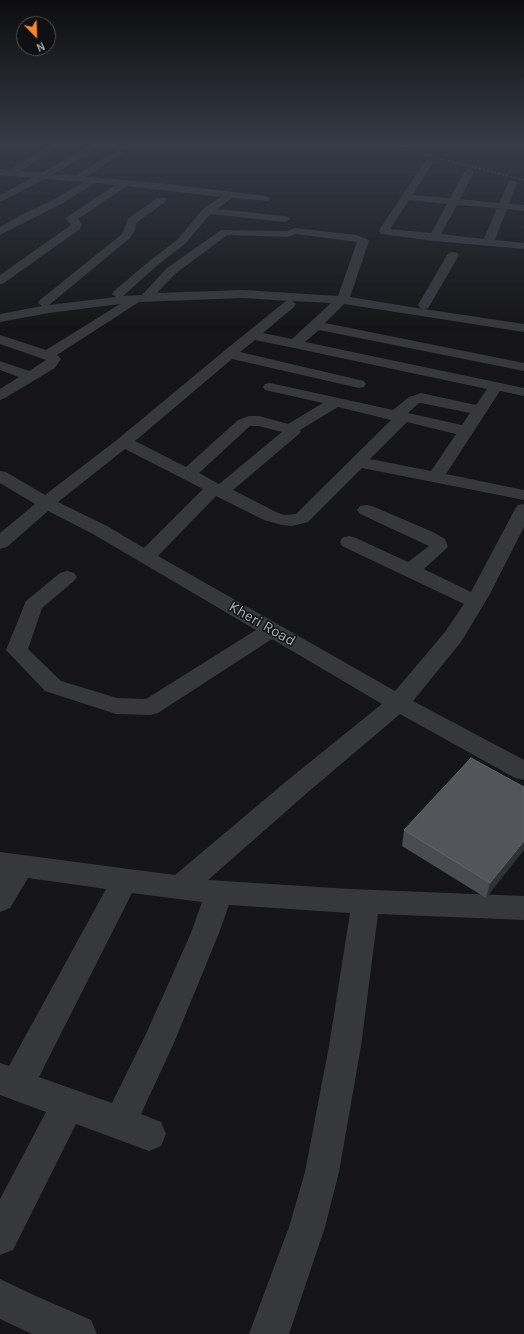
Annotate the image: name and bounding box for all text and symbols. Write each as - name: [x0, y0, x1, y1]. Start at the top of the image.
- north arrow: [16, 16, 56, 56]
- text: N: [34, 39, 47, 54]
- street label: Kheri Road: [226, 598, 298, 650]

